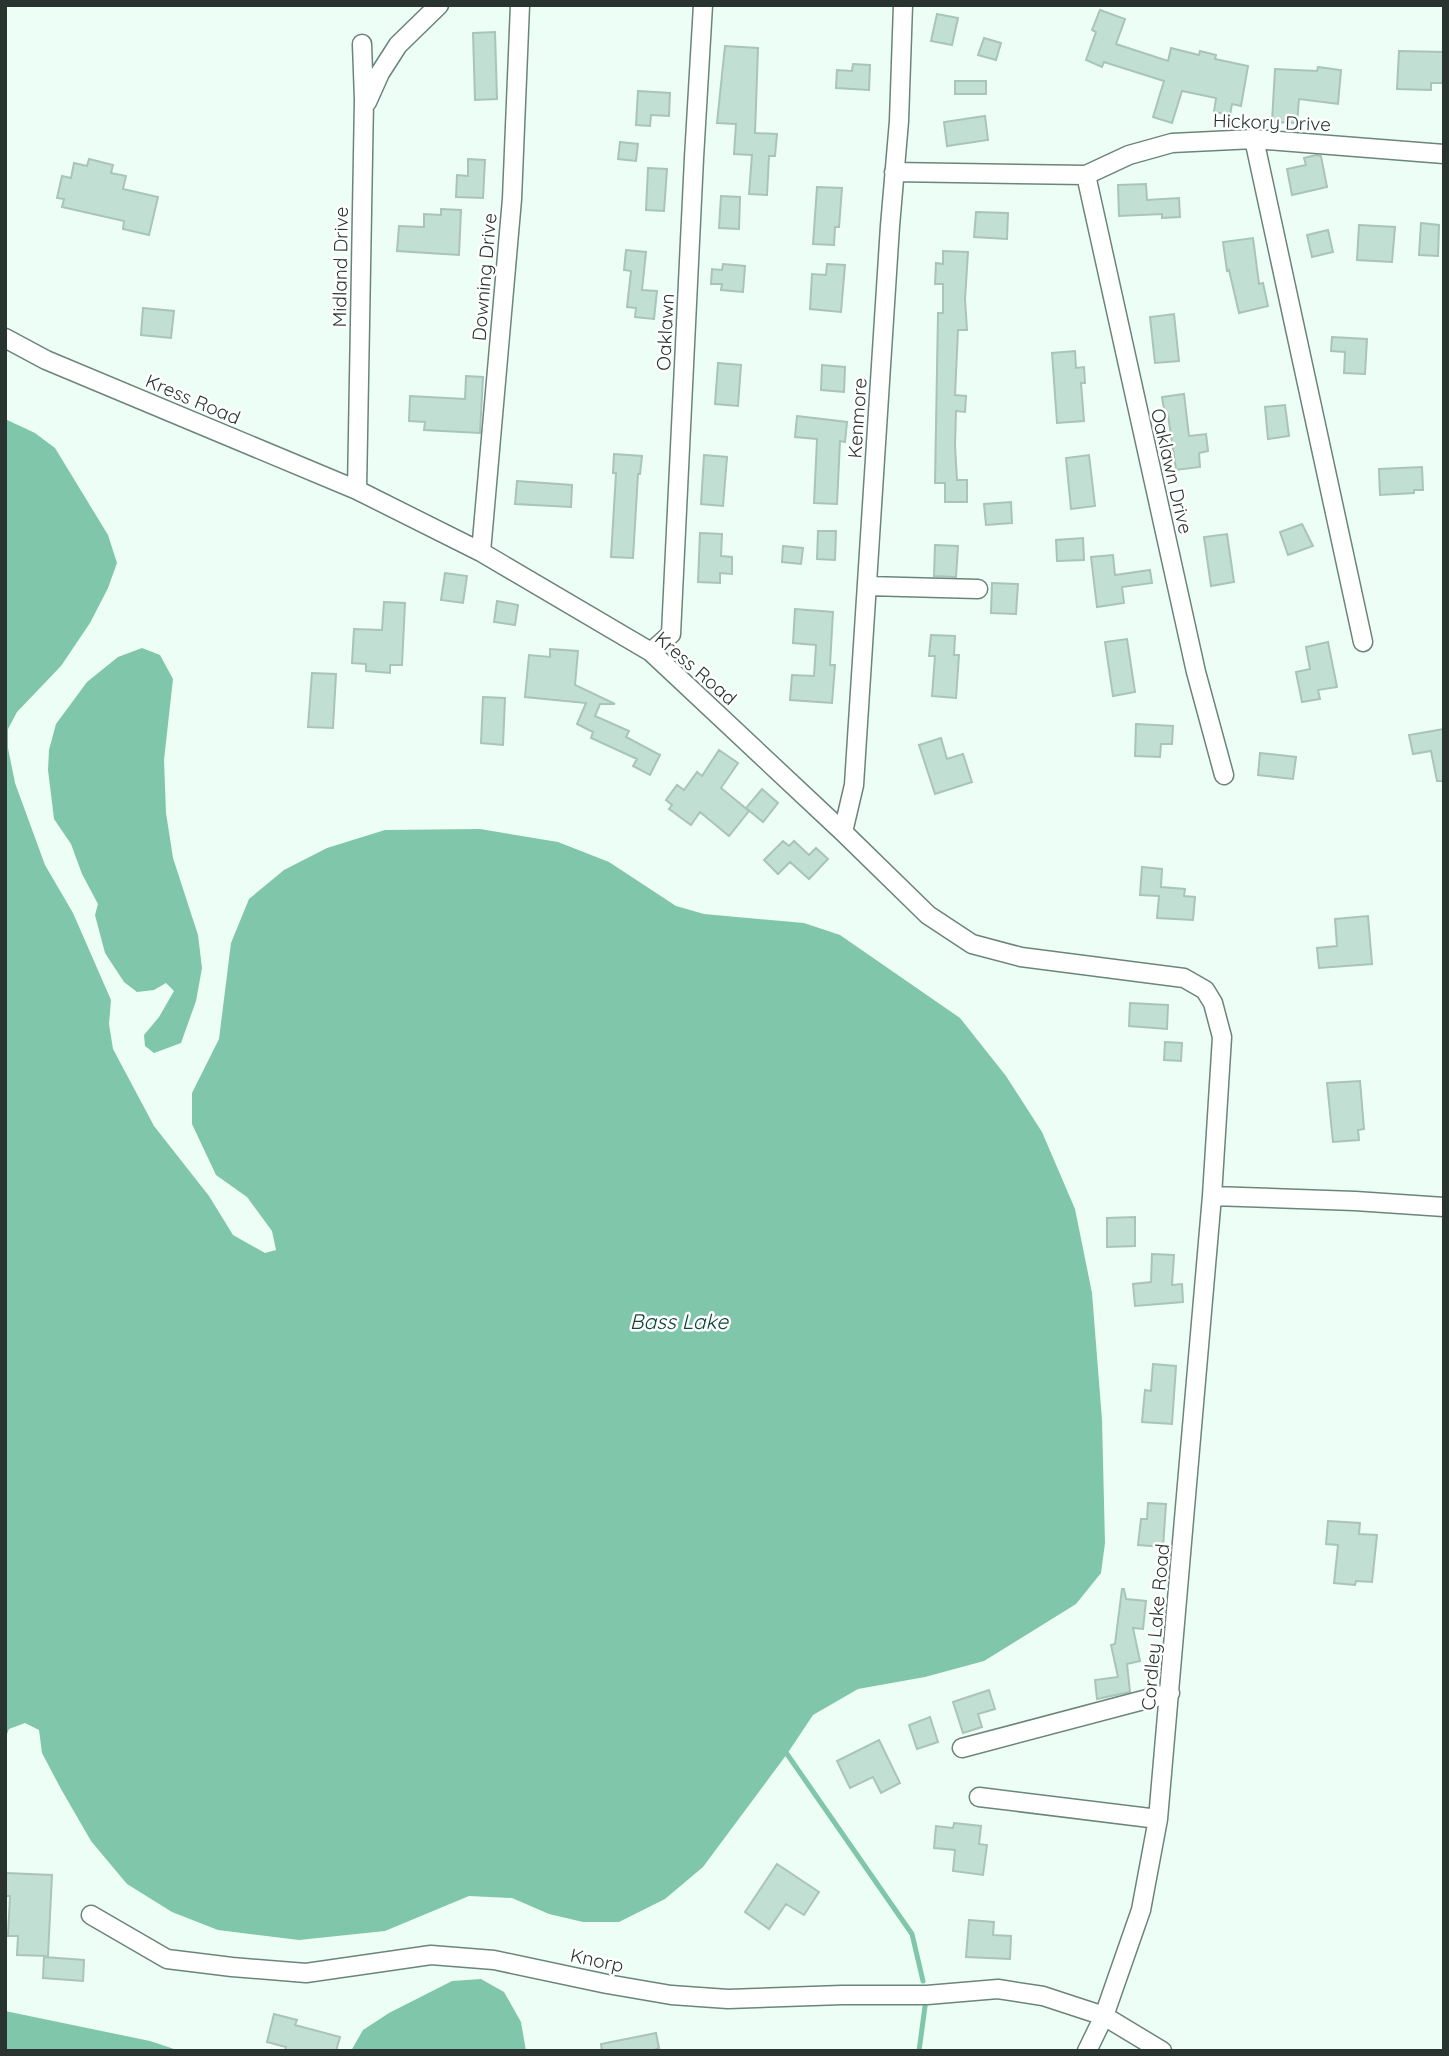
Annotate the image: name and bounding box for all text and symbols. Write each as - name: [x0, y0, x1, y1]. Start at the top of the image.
- street label: Hickory Drive: [1213, 108, 1331, 136]
- street label: Midland Drive: [327, 207, 353, 327]
- street label: Downing Drive: [466, 212, 502, 342]
- street label: Oaklawn: [651, 293, 679, 371]
- street label: Kress Road: [142, 368, 244, 430]
- street label: Kenmore: [842, 377, 872, 459]
- street label: Oaklawn Drive: [1146, 406, 1198, 536]
- street label: Kress Road: [650, 626, 742, 710]
- water label: Bass Lake: [630, 1308, 729, 1334]
- street label: Cordley Lake Road: [1136, 1543, 1174, 1711]
- street label: Knorp: [568, 1943, 626, 1977]

